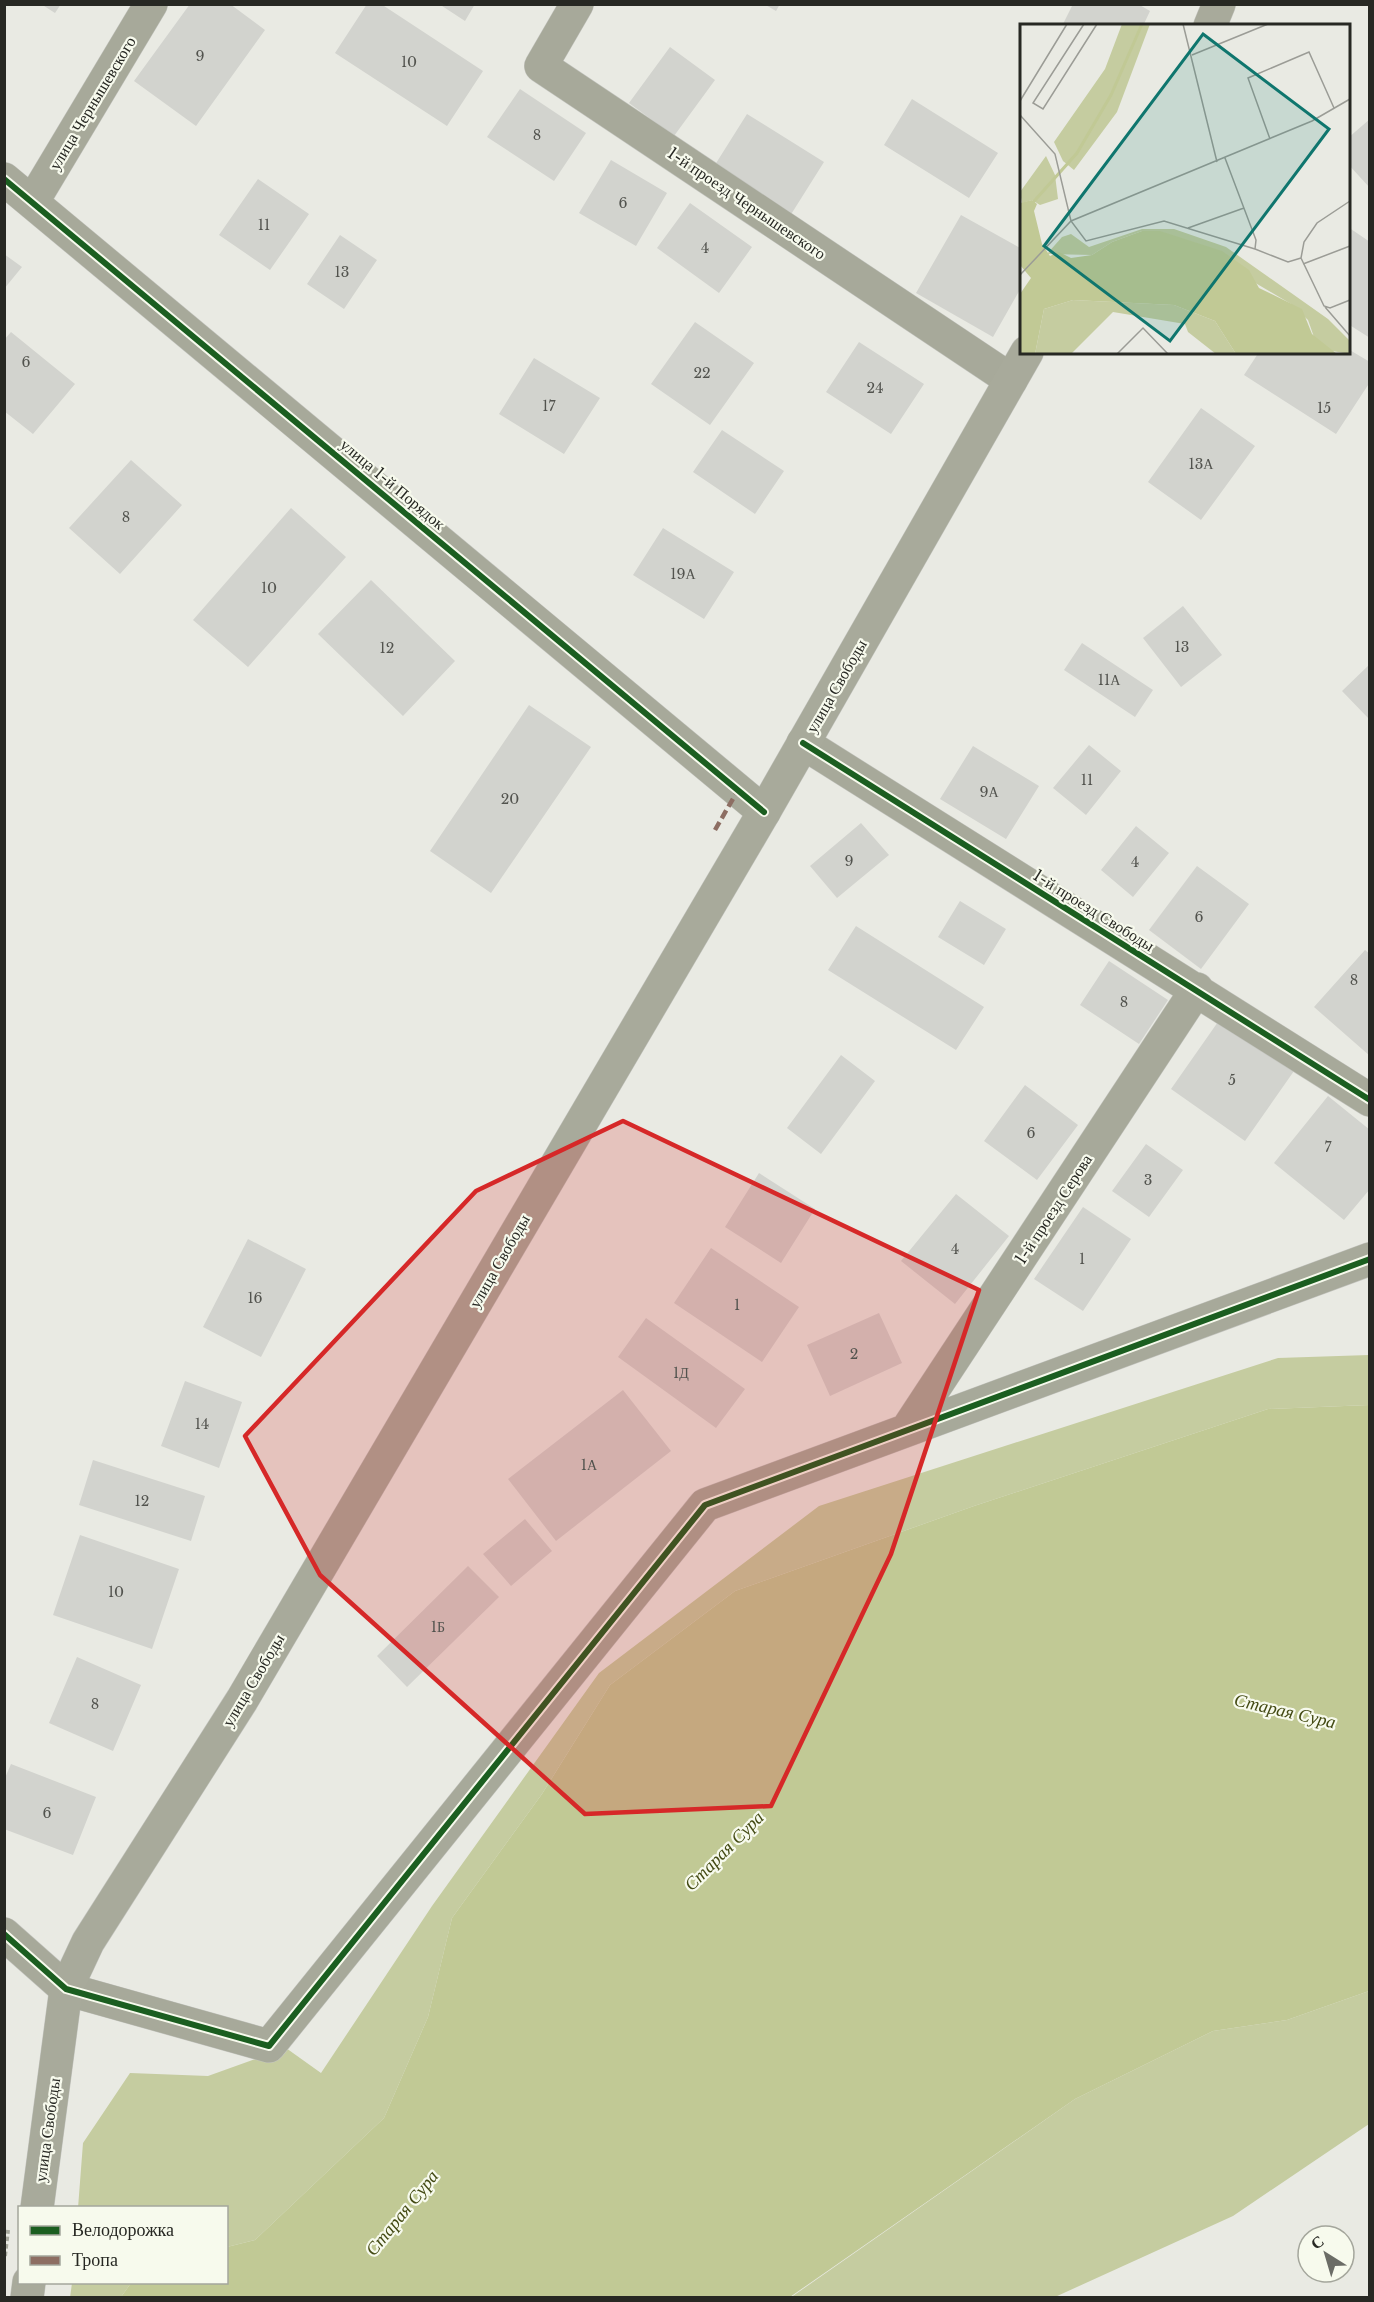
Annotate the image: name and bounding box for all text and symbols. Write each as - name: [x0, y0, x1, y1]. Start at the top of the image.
- inset map: [1020, 24, 1350, 354]
- street label: улица Чернышевского: [44, 33, 140, 173]
- house number: 9: [195, 47, 205, 65]
- house number: 10: [401, 53, 417, 71]
- house number: 8: [533, 126, 541, 144]
- street label: 1-й проезд Чернышевского: [664, 143, 830, 263]
- house number: 6: [618, 194, 628, 212]
- house number: 11: [258, 216, 270, 234]
- house number: 4: [701, 239, 709, 257]
- house number: 13: [335, 263, 349, 281]
- house number: 6: [21, 353, 31, 371]
- house number: 22: [693, 364, 711, 382]
- house number: 24: [867, 379, 883, 397]
- house number: 17: [542, 397, 557, 415]
- house number: 15: [1317, 399, 1331, 417]
- street label: улица 1-й Порядок: [337, 434, 450, 534]
- house number: 13А: [1189, 455, 1214, 473]
- house number: 8: [122, 508, 130, 526]
- house number: 19А: [670, 565, 697, 583]
- house number: 10: [261, 579, 277, 597]
- street label: улица Свободы: [801, 635, 871, 736]
- house number: 13: [1175, 638, 1189, 656]
- house number: 12: [380, 639, 394, 657]
- house number: 11А: [1098, 671, 1121, 689]
- house number: 11: [1081, 771, 1093, 789]
- house number: 9А: [979, 783, 999, 801]
- house number: 20: [501, 790, 519, 808]
- house number: 9: [844, 852, 854, 870]
- house number: 4: [1131, 853, 1139, 871]
- street label: 1-й проезд Свободы: [1030, 865, 1159, 955]
- house number: 6: [1194, 908, 1204, 926]
- house number: 8: [1350, 971, 1358, 989]
- house number: 8: [1120, 993, 1128, 1011]
- house number: 5: [1228, 1071, 1236, 1089]
- house number: 6: [1026, 1124, 1036, 1142]
- house number: 7: [1324, 1138, 1332, 1156]
- street label: 1-й проезд Серова: [1010, 1151, 1096, 1267]
- house number: 3: [1144, 1171, 1152, 1189]
- street label: улица Свободы: [464, 1210, 534, 1311]
- house number: 4: [951, 1240, 959, 1258]
- house number: 1: [1079, 1251, 1085, 1267]
- house number: 16: [247, 1289, 263, 1307]
- house number: 1: [734, 1296, 740, 1314]
- house number: 2: [850, 1345, 858, 1363]
- house number: 1Д: [673, 1364, 689, 1382]
- house number: 14: [195, 1415, 209, 1433]
- house number: 1А: [581, 1456, 598, 1474]
- house number: 12: [135, 1492, 149, 1510]
- house number: 10: [108, 1583, 124, 1601]
- house number: 1Б: [431, 1618, 445, 1636]
- street label: улица Свободы: [217, 1630, 289, 1730]
- water label: Старая Сура: [1232, 1689, 1338, 1733]
- house number: 8: [91, 1695, 99, 1713]
- house number: 6: [42, 1804, 52, 1822]
- water label: Старая Сура: [680, 1807, 768, 1895]
- street label: улица Свободы: [30, 2076, 64, 2183]
- water label: Старая Сура: [361, 2166, 443, 2260]
- legend: [18, 2206, 228, 2284]
- text: Велодорожка: [72, 2219, 174, 2241]
- north arrow: [1296, 2224, 1356, 2284]
- text: С: [1306, 2231, 1328, 2253]
- text: Тропа: [72, 2249, 118, 2271]

